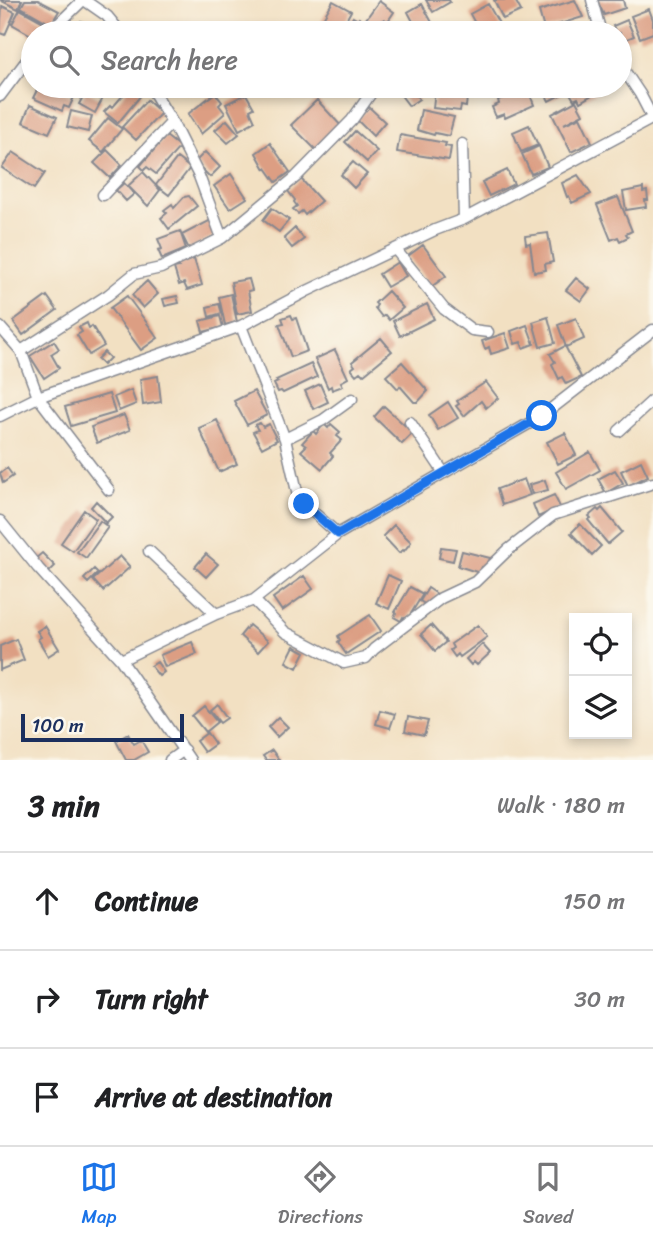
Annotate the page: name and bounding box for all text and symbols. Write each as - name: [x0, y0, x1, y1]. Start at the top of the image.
- search box: [21, 21, 632, 98]
- text: Search here: [101, 37, 238, 83]
- icon: search: [45, 41, 83, 79]
- route start: [526, 400, 557, 431]
- route end: [288, 488, 319, 519]
- map controls: [569, 613, 632, 739]
- button: locate: [569, 613, 632, 676]
- button: layers: [569, 676, 632, 739]
- text: 100 m: [32, 709, 84, 742]
- scale bar: [21, 711, 184, 743]
- text: 3 min: [28, 779, 100, 833]
- text: Walk · 180 m: [497, 785, 625, 826]
- text: Continue: [95, 878, 198, 924]
- text: 150 m: [563, 881, 625, 922]
- icon: ahead: [28, 882, 66, 920]
- text: Turn right: [95, 976, 208, 1022]
- text: 30 m: [574, 979, 625, 1020]
- icon: right: [28, 980, 66, 1018]
- text: Arrive at destination: [95, 1074, 332, 1120]
- icon: arrive: [28, 1078, 66, 1116]
- tab: Map: [80, 1158, 118, 1233]
- tab: Directions: [278, 1158, 363, 1233]
- tab: Saved: [523, 1158, 573, 1233]

